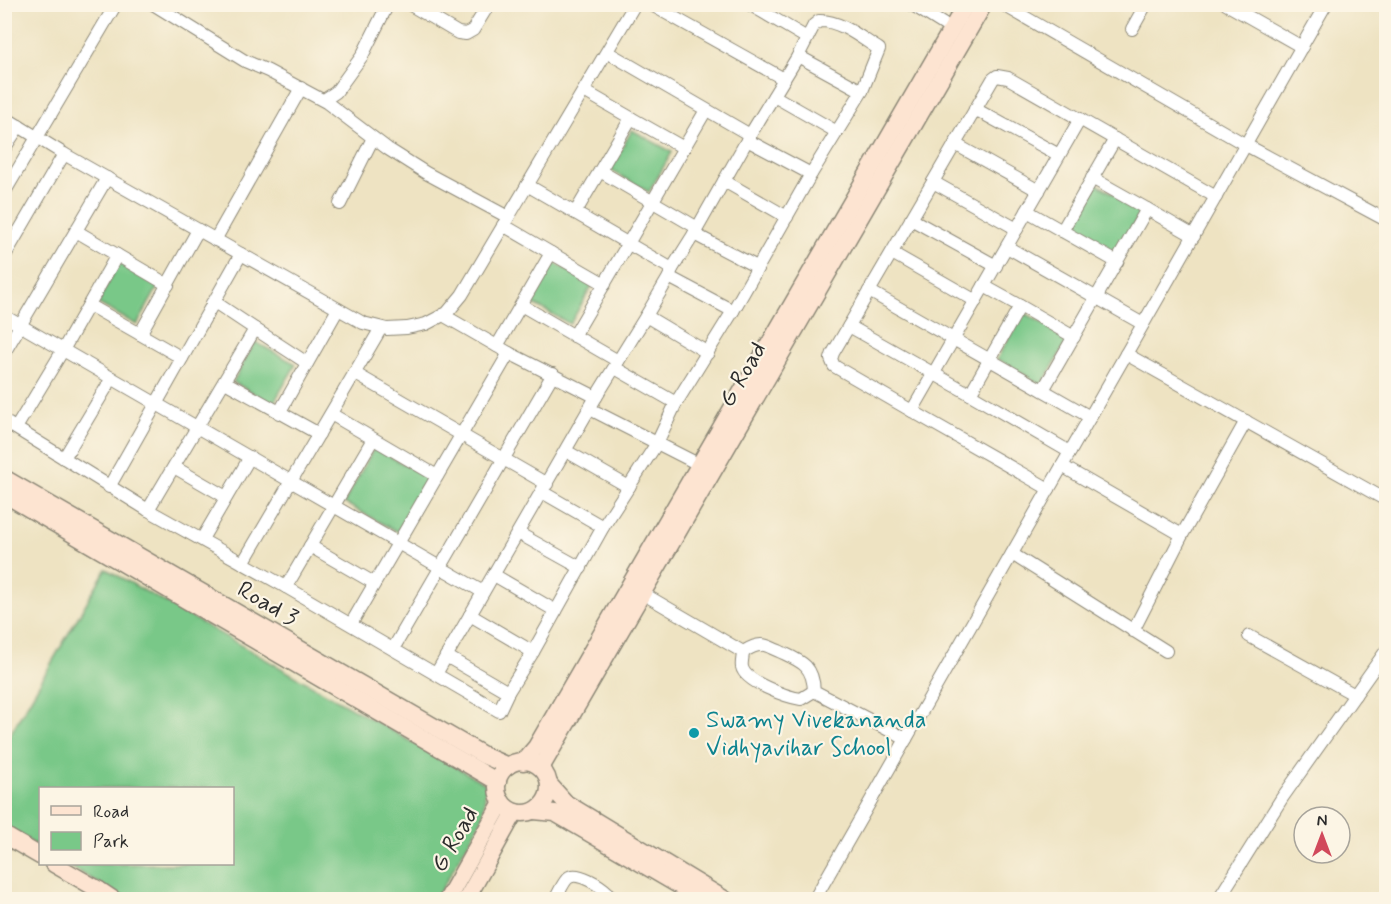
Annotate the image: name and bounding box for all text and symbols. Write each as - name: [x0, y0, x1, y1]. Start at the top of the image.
- street label: G Road: [712, 337, 774, 413]
- street label: Road 3: [231, 575, 303, 634]
- place label: Swamy Vivekananda Vidhyavihar School: [706, 705, 926, 764]
- marker: Swamy Vivekananda Vidhyavihar School: [687, 726, 701, 740]
- legend: [39, 787, 234, 865]
- text: Road: [93, 800, 129, 824]
- street label: G Road: [424, 802, 486, 878]
- north arrow: [1292, 805, 1352, 865]
- text: N: [1317, 811, 1327, 832]
- text: Park: [93, 830, 129, 854]

